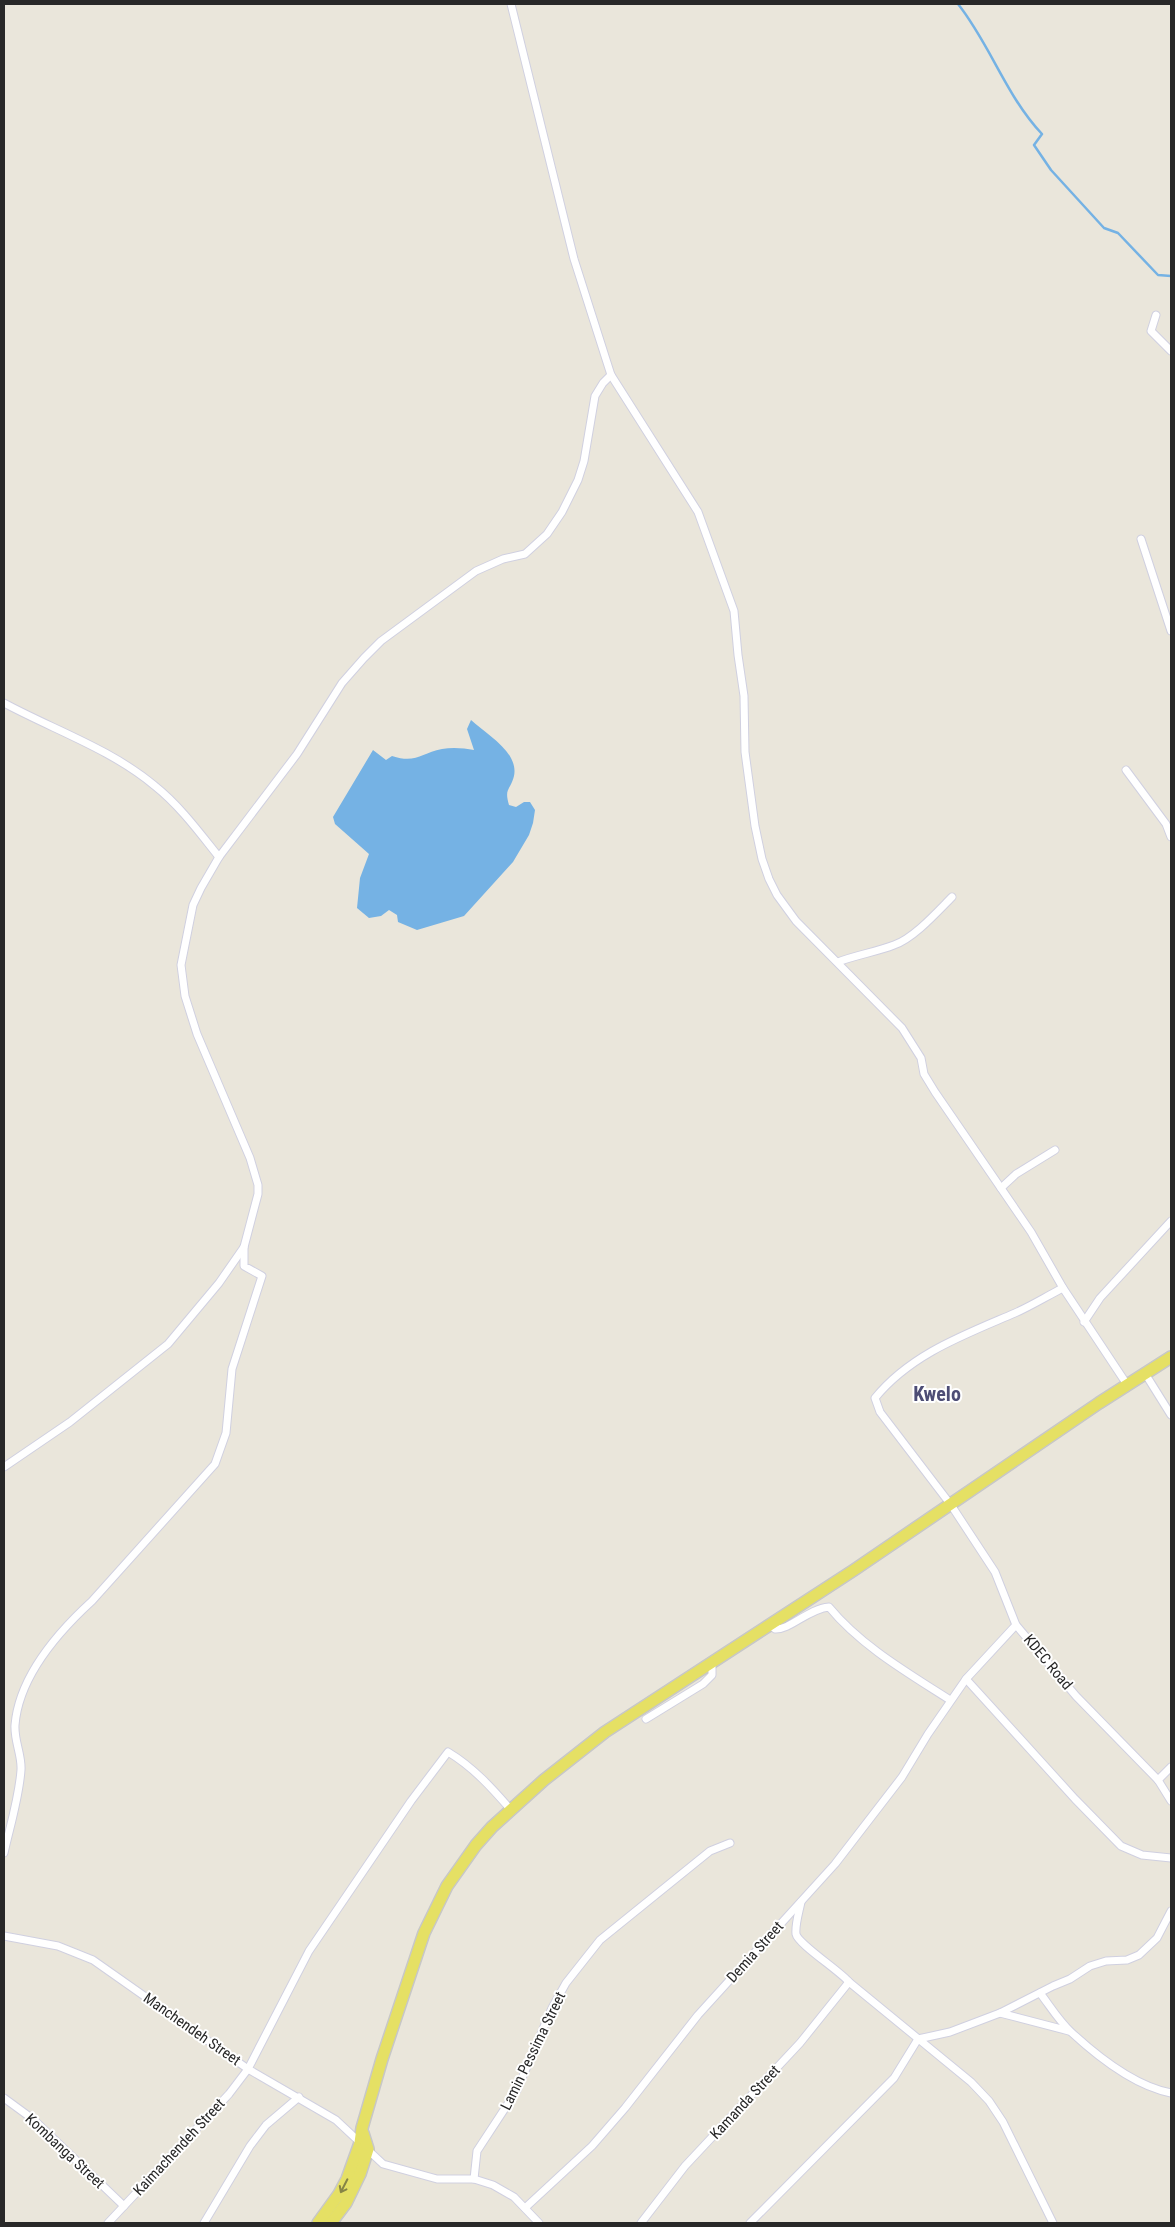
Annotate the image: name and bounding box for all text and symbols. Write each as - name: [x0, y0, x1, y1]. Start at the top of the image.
- district label: Kwelo: [913, 1382, 961, 1406]
- street label: KDEC Road: [1020, 1631, 1076, 1693]
- street label: Demia Street: [723, 1918, 787, 1986]
- street label: Manchendeh Street: [140, 1989, 244, 2069]
- street label: Lamin Pessima Street: [497, 1989, 569, 2113]
- street label: Kamanda Street: [706, 2061, 784, 2143]
- street label: Kaimachendeh Street: [129, 2095, 229, 2199]
- street label: Kombanga Street: [22, 2110, 108, 2192]
- one-way arrow: [339, 2178, 349, 2193]

